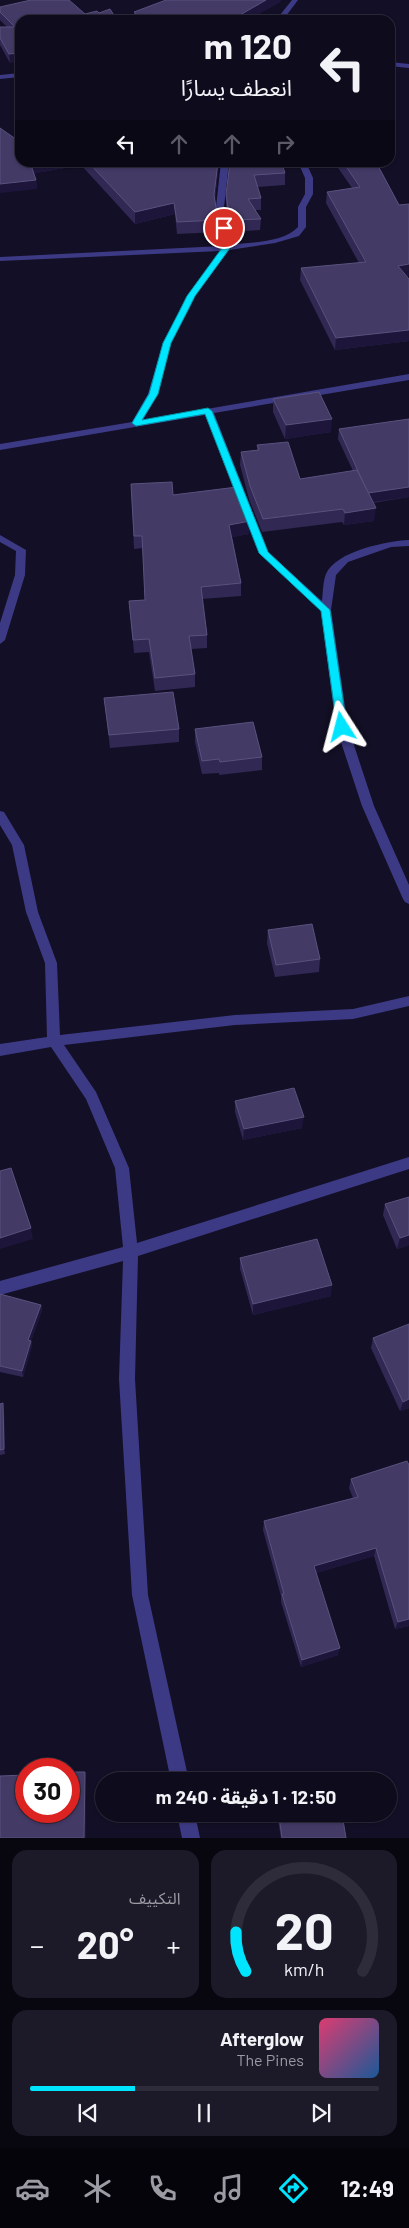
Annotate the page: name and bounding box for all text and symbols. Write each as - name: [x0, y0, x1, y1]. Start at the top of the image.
- text: 120 m: [204, 24, 292, 66]
- icon: left: [310, 35, 375, 100]
- text: انعطف يسارًا: [181, 74, 292, 100]
- icon: left: [112, 130, 140, 158]
- icon: ahead: [165, 130, 193, 158]
- icon: ahead: [218, 130, 246, 158]
- icon: right: [271, 130, 299, 158]
- pin: [203, 207, 245, 249]
- icon: arrive: [210, 214, 238, 242]
- position arrow: [315, 700, 367, 752]
- speed limit sign: 30: [15, 1758, 80, 1823]
- text: 12:50 · 1 دقيقة · 240 m: [156, 1785, 336, 1808]
- text: التكييف: [129, 1888, 181, 1907]
- text: 20: [274, 1898, 333, 1960]
- text: 20°: [77, 1921, 134, 1967]
- text: −: [30, 1928, 44, 1962]
- text: +: [166, 1928, 180, 1962]
- text: km/h: [284, 1958, 324, 1980]
- text: Afterglow: [220, 2027, 304, 2050]
- text: The Pines: [237, 2050, 304, 2069]
- icon: previous: [74, 2099, 102, 2127]
- icon: pause: [190, 2099, 218, 2127]
- icon: next: [307, 2099, 335, 2127]
- icon: car: [15, 2171, 50, 2206]
- icon: climate: [80, 2171, 115, 2206]
- icon: phone: [145, 2171, 180, 2206]
- icon: music: [211, 2171, 246, 2206]
- icon: directions: [276, 2171, 311, 2206]
- text: 12:49: [341, 2175, 394, 2201]

